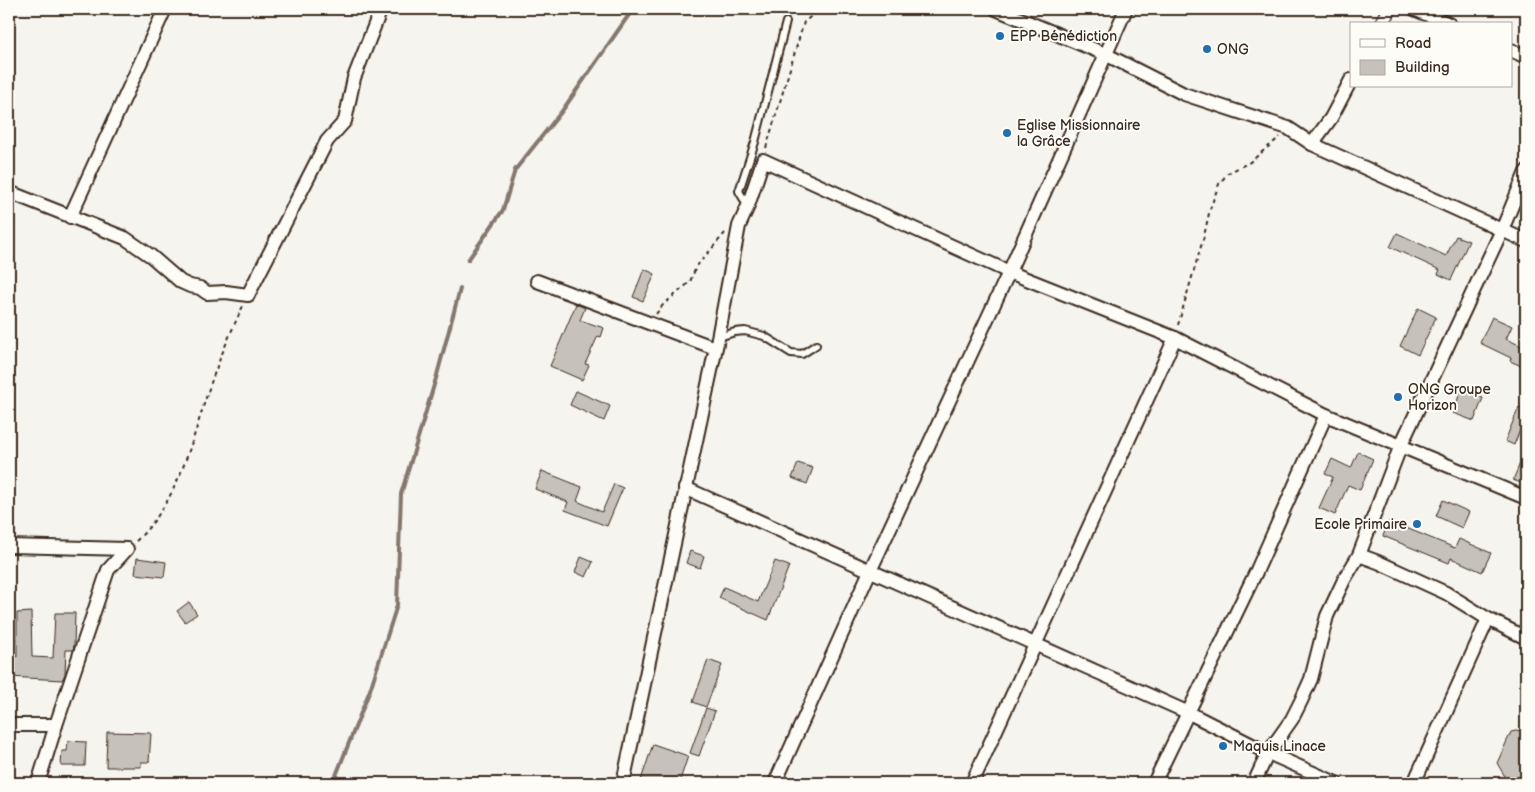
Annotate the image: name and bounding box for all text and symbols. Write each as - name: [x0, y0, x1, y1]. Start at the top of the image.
- legend: [1350, 22, 1512, 88]
- place label: EPP Bénédiction: [1010, 28, 1117, 45]
- marker: EPP Bénédiction: [994, 30, 1006, 42]
- text: Road: [1395, 34, 1431, 53]
- place label: ONG: [1217, 41, 1249, 58]
- marker: ONG: [1201, 43, 1213, 55]
- text: Building: [1395, 58, 1450, 77]
- place label: Eglise Missionnaire la Grâce: [1017, 117, 1140, 150]
- marker: Eglise Missionnaire la Grâce: [1001, 127, 1013, 139]
- place label: ONG Groupe Horizon: [1408, 381, 1491, 414]
- marker: ONG Groupe Horizon: [1392, 391, 1404, 403]
- place label: Ecole Primaire: [1314, 516, 1407, 533]
- marker: Ecole Primaire: [1411, 518, 1423, 530]
- place label: Maquis Linace: [1233, 738, 1326, 755]
- marker: Maquis Linace: [1217, 740, 1229, 752]

